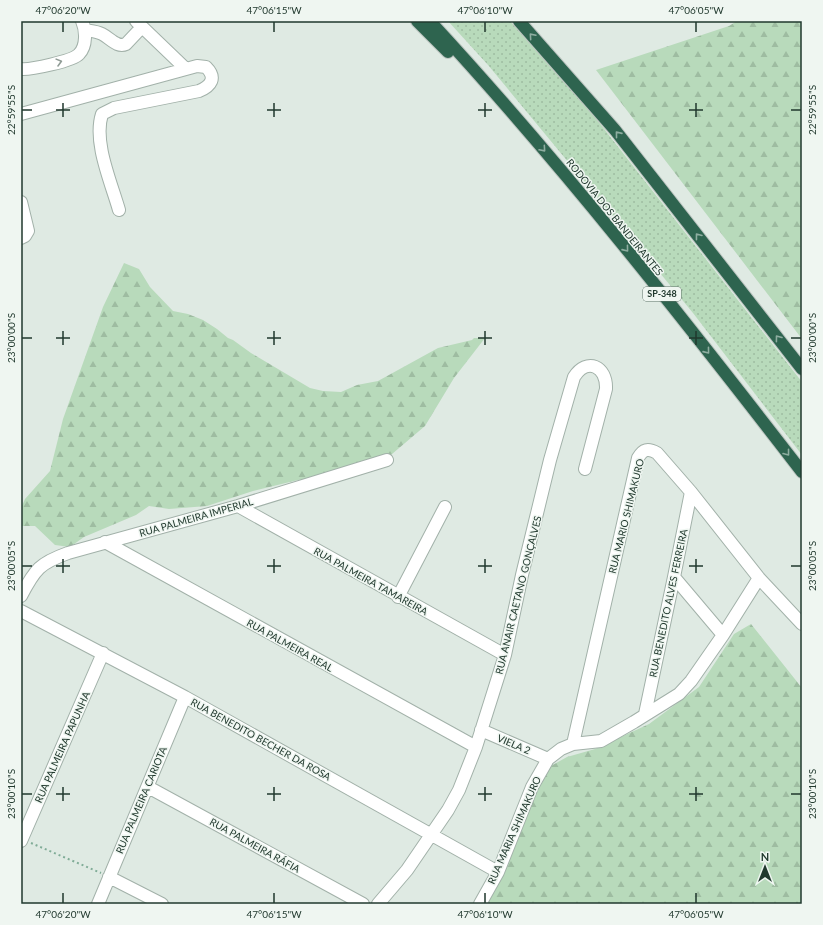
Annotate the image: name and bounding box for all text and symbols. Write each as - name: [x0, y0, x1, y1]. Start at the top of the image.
- text: 47°06'20"W: [35, 4, 91, 16]
- text: 47°06'15"W: [246, 4, 302, 16]
- text: 47°06'10"W: [457, 4, 513, 16]
- text: 47°06'05"W: [668, 4, 724, 16]
- one-way arrow: [530, 33, 537, 41]
- one-way arrow: [55, 58, 62, 67]
- text: 22°59'55"S: [5, 85, 17, 135]
- text: 22°59'55"S: [806, 85, 818, 135]
- one-way arrow: [615, 131, 622, 138]
- one-way arrow: [539, 144, 546, 151]
- street label: RODOVIA DOS BANDEIRANTES: [564, 156, 666, 278]
- one-way arrow: [696, 233, 703, 240]
- one-way arrow: [621, 245, 628, 252]
- road number: SP-348: [643, 287, 681, 301]
- text: 23°00'00"S: [5, 313, 17, 363]
- text: 23°00'00"S: [806, 313, 818, 363]
- one-way arrow: [776, 336, 783, 343]
- one-way arrow: [702, 346, 709, 353]
- one-way arrow: [782, 449, 790, 456]
- street label: RUA MARIO SHIMAKURO: [606, 457, 646, 575]
- street label: RUA PALMEIRA IMPERIAL: [138, 495, 254, 539]
- street label: RUA ANAIR CAETANO GONÇALVES: [492, 515, 544, 675]
- street label: RUA BENEDITO ALVES FERREIRA: [646, 527, 690, 678]
- text: 23°00'05"S: [5, 541, 17, 591]
- text: 23°00'05"S: [806, 541, 818, 591]
- street label: RUA PALMEIRA TAMAREIRA: [312, 545, 430, 618]
- street label: RUA PALMEIRA REAL: [245, 616, 335, 674]
- street label: RUA PALMEIRA PAPUNHA: [32, 689, 92, 805]
- street label: RUA BENEDITO BECHER DA ROSA: [189, 695, 333, 783]
- street label: VIELA 2: [495, 732, 533, 756]
- street label: RUA PALMEIRA CARIOTA: [113, 744, 169, 855]
- text: 23°00'10"S: [5, 769, 17, 819]
- text: 23°00'10"S: [806, 769, 818, 819]
- street label: RUA MARIA SHIMAKURO: [485, 774, 543, 886]
- street label: RUA PALMEIRA RÁFIA: [208, 815, 302, 875]
- north arrow: [745, 847, 785, 887]
- text: N: [761, 850, 769, 863]
- text: 47°06'20"W: [35, 908, 91, 920]
- text: 47°06'15"W: [246, 908, 302, 920]
- text: 47°06'10"W: [457, 908, 513, 920]
- text: 47°06'05"W: [668, 908, 724, 920]

